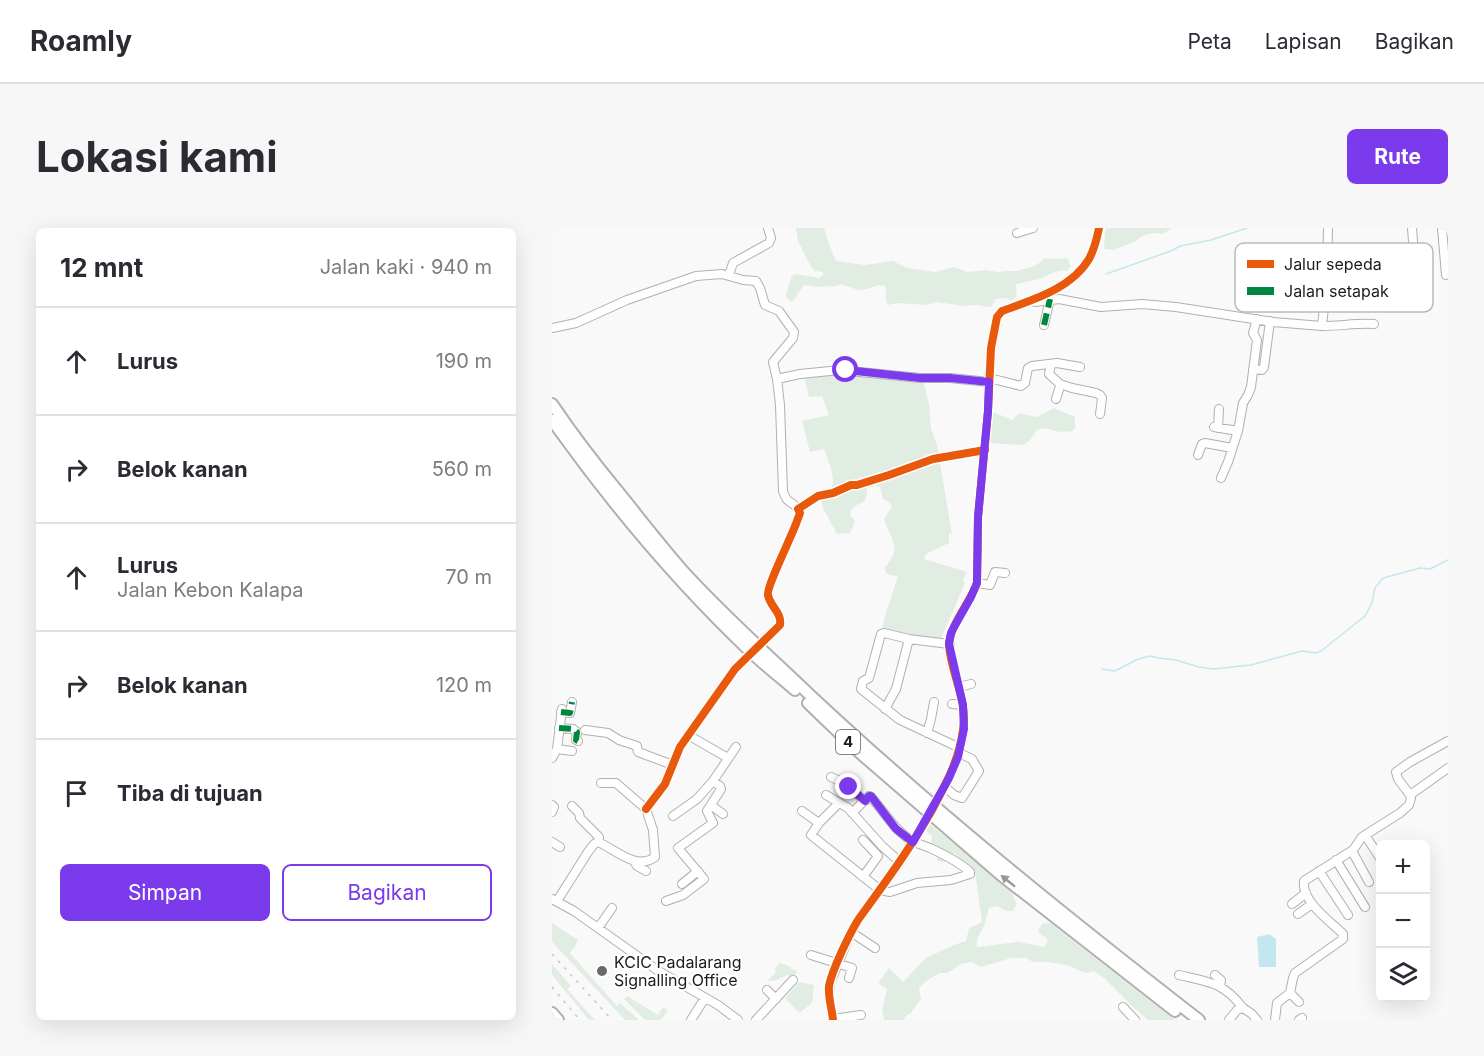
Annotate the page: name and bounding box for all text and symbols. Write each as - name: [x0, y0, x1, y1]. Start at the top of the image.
- text: Roamly: [30, 24, 132, 58]
- text: Peta: [1188, 29, 1232, 54]
- text: Lapisan: [1265, 29, 1342, 54]
- text: Bagikan: [1375, 29, 1454, 54]
- button: Rute: [1347, 129, 1448, 184]
- text: Lokasi kami: [36, 131, 278, 182]
- legend: [1235, 243, 1433, 312]
- text: 12 mnt: [60, 252, 143, 283]
- text: Jalur sepeda: [1284, 254, 1382, 274]
- text: Jalan kaki · 940 m: [320, 255, 492, 279]
- text: Jalan setapak: [1284, 281, 1389, 301]
- icon: ahead: [60, 345, 93, 378]
- text: Lurus: [117, 348, 178, 374]
- text: 190 m: [436, 349, 492, 373]
- route start: [832, 356, 858, 382]
- icon: right: [60, 453, 93, 486]
- text: Belok kanan: [117, 456, 248, 482]
- text: 560 m: [432, 457, 492, 481]
- text: Lurus: [117, 552, 178, 578]
- icon: ahead: [60, 561, 93, 594]
- text: 70 m: [445, 565, 492, 589]
- text: Jalan Kebon Kalapa: [117, 578, 304, 602]
- icon: right: [60, 669, 93, 702]
- text: Belok kanan: [117, 672, 248, 698]
- text: 120 m: [436, 673, 492, 697]
- road number: 4: [836, 730, 860, 754]
- route end: [835, 773, 861, 799]
- icon: arrive: [60, 777, 93, 810]
- text: Tiba di tujuan: [117, 780, 263, 806]
- map controls: [1376, 840, 1430, 1002]
- button: +: [1376, 840, 1430, 894]
- button: Simpan: [60, 864, 270, 921]
- button: Bagikan: [282, 864, 492, 921]
- one-way arrow: [1001, 875, 1016, 887]
- button: −: [1376, 894, 1430, 948]
- button: layers: [1376, 948, 1430, 1002]
- place label: KCIC Padalarang Signalling Office: [614, 952, 742, 990]
- marker: KCIC Padalarang Signalling Office: [595, 964, 609, 978]

